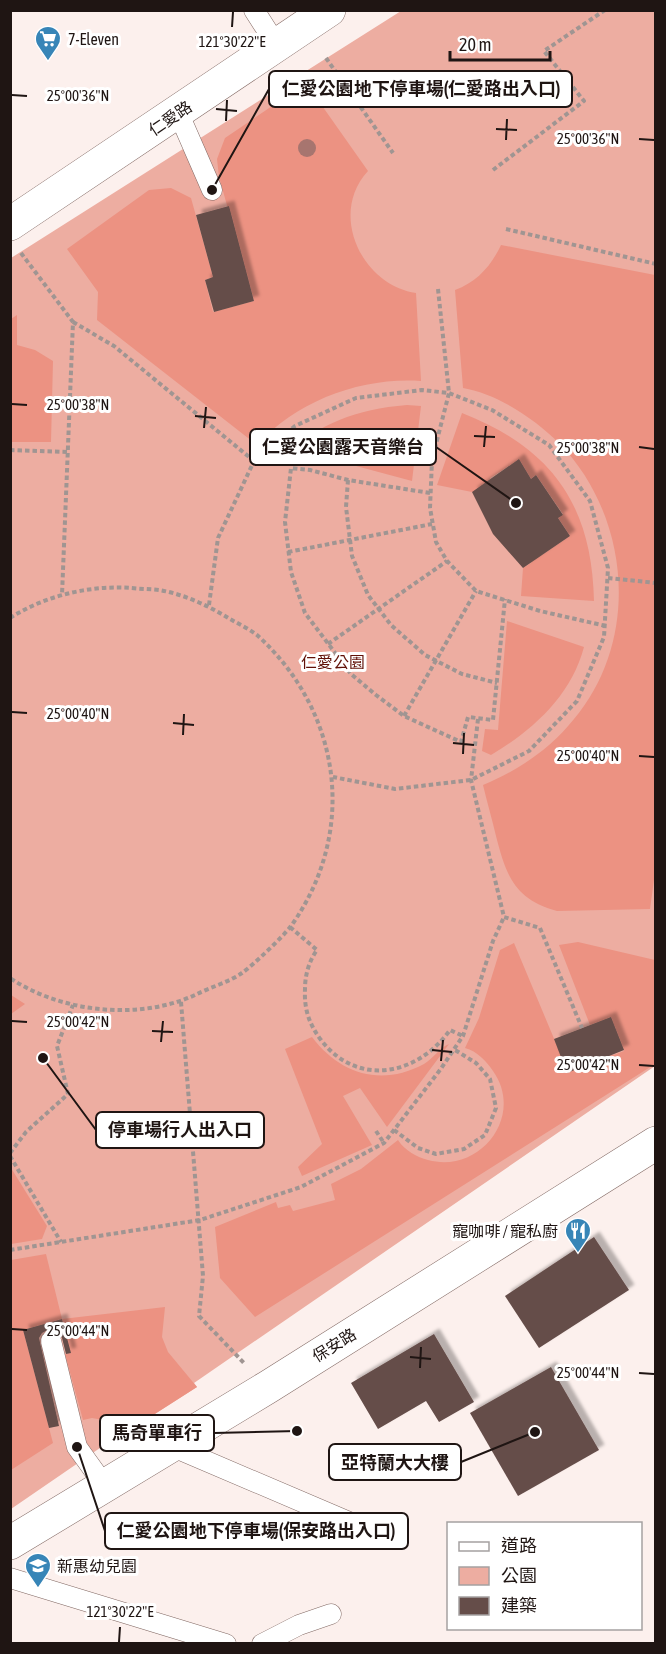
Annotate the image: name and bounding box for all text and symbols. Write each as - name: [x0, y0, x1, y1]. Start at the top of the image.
- supermarket icon: 7-Eleven: [33, 24, 63, 62]
- scale bar: [450, 24, 550, 62]
- place label: 7-Eleven: [68, 30, 119, 48]
- text: 121°30'22"E: [198, 33, 266, 50]
- text: 20 m: [459, 34, 491, 55]
- callout: 仁愛公園地下停車場(仁愛路出入口): [269, 71, 572, 107]
- text: 仁愛公園地下停車場(仁愛路出入口): [282, 78, 560, 99]
- text: 25°00'36"N: [47, 87, 109, 104]
- street label: 仁愛路: [145, 97, 195, 139]
- text: 25°00'36"N: [557, 130, 619, 147]
- text: 25°00'38"N: [47, 396, 109, 413]
- callout: 仁愛公園露天音樂台: [250, 429, 436, 465]
- text: 仁愛公園露天音樂台: [262, 436, 424, 457]
- text: 25°00'38"N: [557, 439, 619, 456]
- park label: 仁愛公園: [301, 653, 365, 671]
- text: 25°00'40"N: [47, 705, 109, 722]
- text: 25°00'40"N: [557, 747, 619, 764]
- text: 25°00'42"N: [47, 1013, 109, 1030]
- text: 25°00'42"N: [557, 1056, 619, 1073]
- callout: 停車場行人出入口: [96, 1112, 264, 1148]
- text: 停車場行人出入口: [108, 1119, 252, 1140]
- restaurant icon: 寵咖啡 / 寵私廚: [563, 1216, 593, 1254]
- place label: 寵咖啡 / 寵私廚: [452, 1222, 558, 1240]
- text: 25°00'44"N: [47, 1322, 109, 1339]
- street label: 保安路: [309, 1325, 359, 1365]
- text: 25°00'44"N: [557, 1364, 619, 1381]
- callout: 馬奇單車行: [100, 1415, 214, 1451]
- text: 馬奇單車行: [112, 1422, 202, 1443]
- callout: 亞特蘭大大樓: [329, 1444, 461, 1480]
- text: 亞特蘭大大樓: [341, 1452, 449, 1473]
- callout: 仁愛公園地下停車場(保安路出入口): [105, 1513, 408, 1549]
- text: 仁愛公園地下停車場(保安路出入口): [117, 1520, 395, 1541]
- legend: [447, 1522, 642, 1630]
- text: 道路: [501, 1535, 537, 1556]
- school or university icon: 新惠幼兒園: [23, 1551, 53, 1589]
- place label: 新惠幼兒園: [57, 1557, 137, 1575]
- text: 公園: [501, 1565, 537, 1586]
- text: 建築: [501, 1595, 537, 1616]
- text: 121°30'22"E: [86, 1603, 154, 1620]

